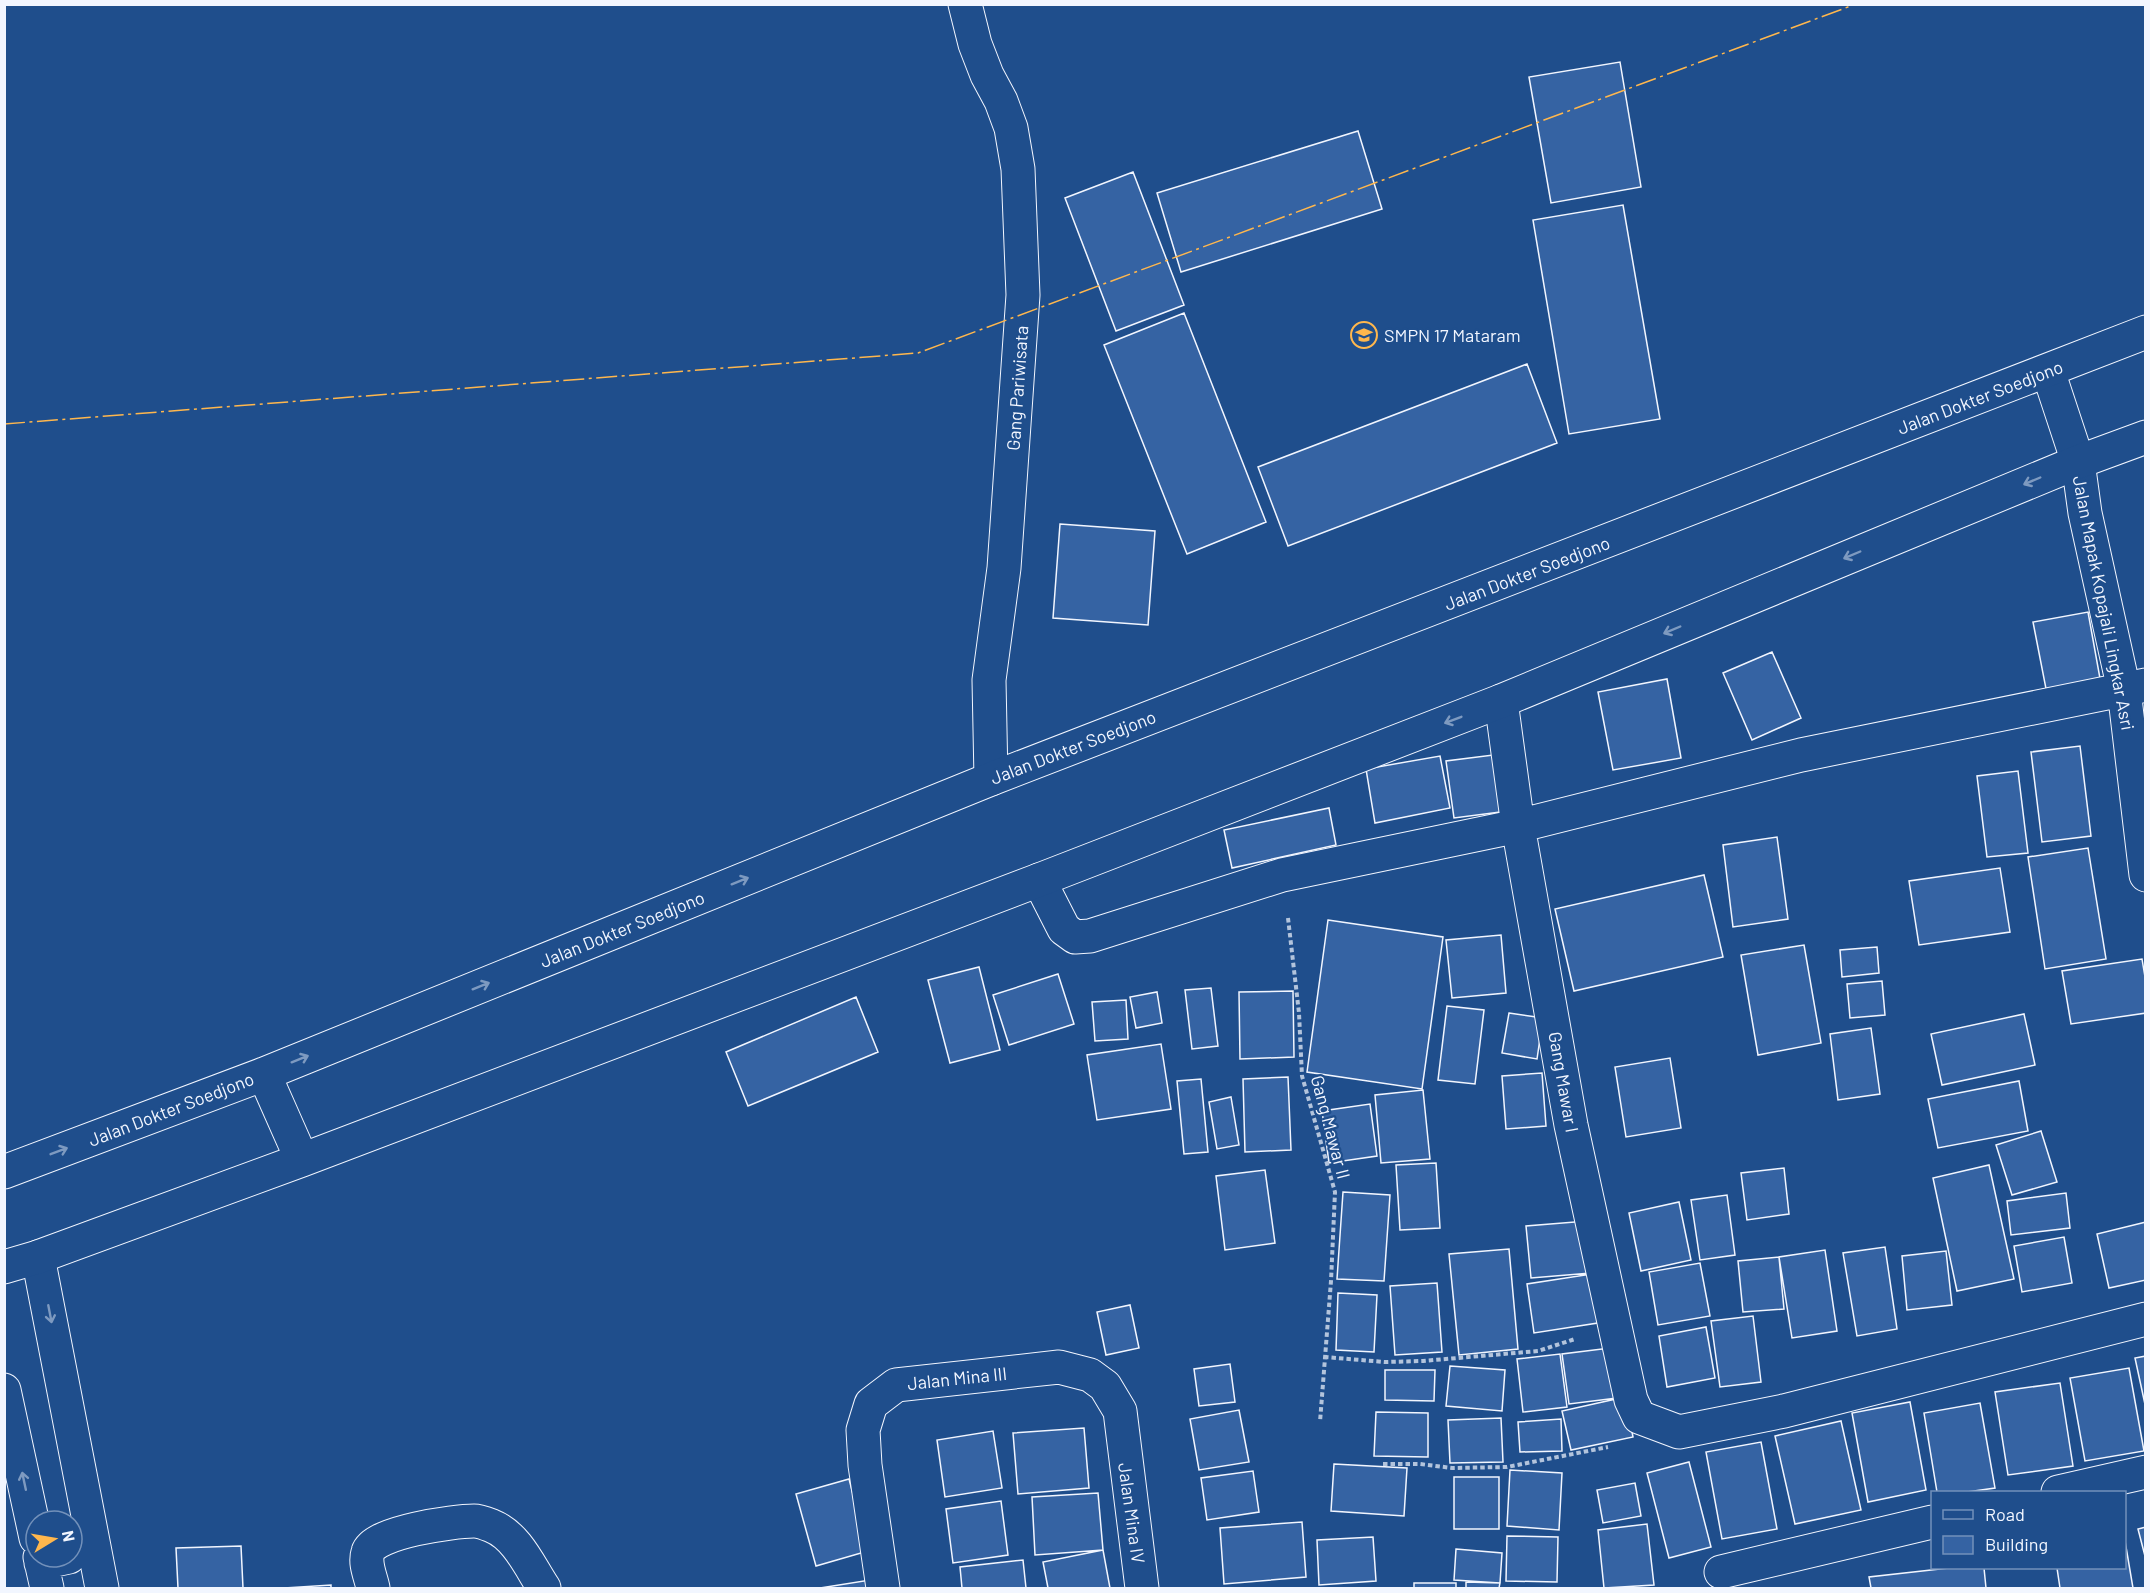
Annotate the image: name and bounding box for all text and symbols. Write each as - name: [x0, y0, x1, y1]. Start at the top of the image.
- school or university icon: SMPN 17 Mataram: [1349, 320, 1379, 350]
- place label: SMPN 17 Mataram: [1384, 324, 1521, 346]
- street label: Gang Pariwisata: [1002, 325, 1032, 451]
- street label: Jalan Dokter Soedjono: [1894, 355, 2066, 439]
- street label: Jalan Mapak Kopajali Lingkar Asri: [2069, 474, 2139, 732]
- one-way arrow: [2024, 476, 2042, 487]
- street label: Jalan Dokter Soedjono: [1441, 531, 1613, 615]
- one-way arrow: [1843, 550, 1862, 561]
- one-way arrow: [1663, 625, 1682, 636]
- street label: Jalan Dokter Soedjono: [987, 705, 1159, 789]
- one-way arrow: [1444, 715, 1462, 726]
- one-way arrow: [730, 875, 748, 886]
- street label: Jalan Dokter Soedjono: [536, 886, 708, 972]
- one-way arrow: [471, 980, 490, 991]
- street label: Gang Mawar I: [1544, 1030, 1584, 1134]
- one-way arrow: [291, 1053, 309, 1064]
- street label: Jalan Dokter Soedjono: [85, 1067, 257, 1151]
- street label: Gang Mawar II: [1307, 1073, 1355, 1181]
- one-way arrow: [49, 1145, 68, 1156]
- one-way arrow: [45, 1304, 56, 1324]
- street label: Jalan Mina III: [906, 1362, 1008, 1394]
- street label: Jalan Mina IV: [1114, 1461, 1150, 1565]
- one-way arrow: [18, 1472, 29, 1491]
- legend: [1931, 1491, 2126, 1569]
- text: Road: [1985, 1503, 2025, 1525]
- north arrow: [24, 1509, 84, 1569]
- text: N: [59, 1529, 80, 1543]
- text: Building: [1985, 1533, 2048, 1555]

